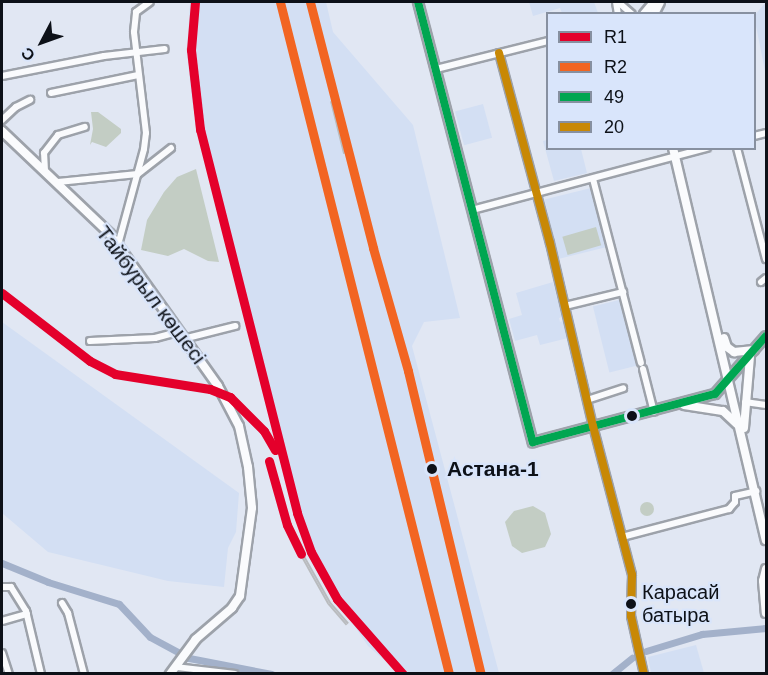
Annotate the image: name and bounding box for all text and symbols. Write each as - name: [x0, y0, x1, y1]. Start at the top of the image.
- north arrow: [12, 12, 72, 72]
- legend: [546, 12, 756, 150]
- text: R1: [604, 27, 627, 47]
- text: С: [18, 44, 38, 64]
- text: R2: [604, 57, 627, 77]
- text: 49: [604, 87, 624, 107]
- text: 20: [604, 117, 624, 137]
- street label: Тайбурыл көшесі: [91, 221, 211, 369]
- unlabelled marker: [626, 410, 638, 422]
- place label: Астана-1: [447, 456, 539, 482]
- marker: Астана-1: [422, 459, 442, 479]
- place label: Карасай батыра: [642, 580, 719, 627]
- marker: Карасай батыра: [625, 598, 637, 610]

